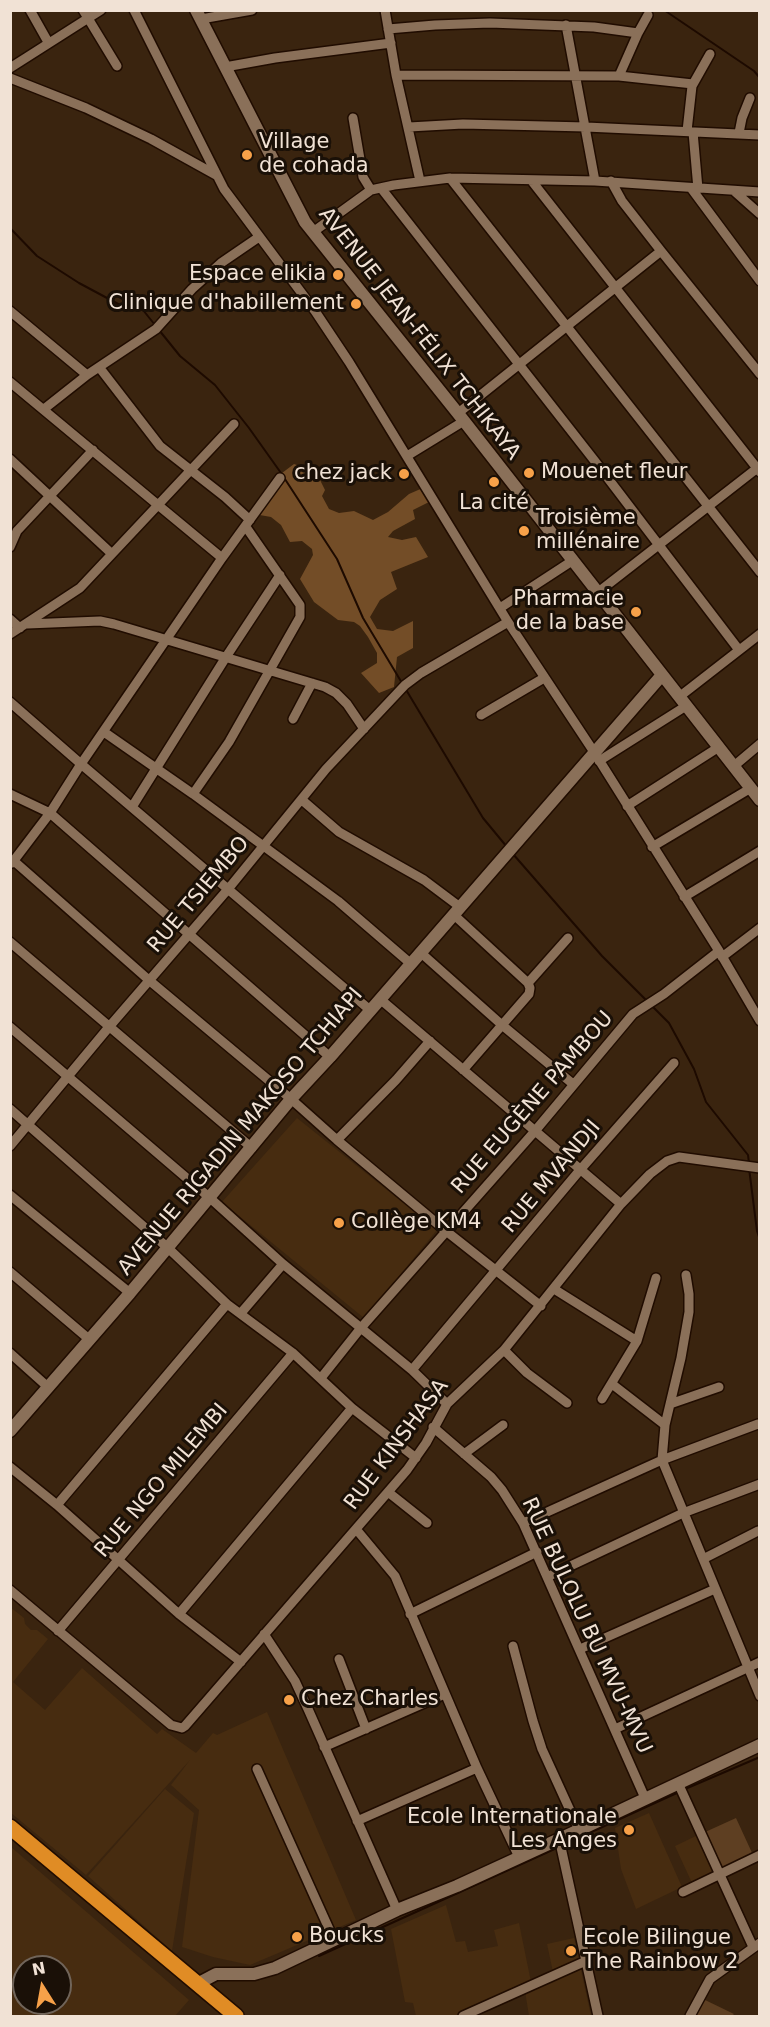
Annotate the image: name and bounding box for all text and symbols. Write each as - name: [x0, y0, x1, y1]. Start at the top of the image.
- place label: Village de cohada: [259, 130, 369, 180]
- marker: Village de cohada: [240, 148, 254, 162]
- street label: AVENUE JEAN-FÉLIX TCHIKAYA: [313, 203, 525, 465]
- place label: Espace elikia: [189, 262, 326, 288]
- marker: Espace elikia: [331, 268, 345, 282]
- place label: Clinique d'habillement: [108, 291, 344, 317]
- marker: Clinique d'habillement: [349, 297, 363, 311]
- place label: Mouenet fleur: [541, 460, 687, 486]
- place label: chez jack: [294, 461, 392, 487]
- marker: Mouenet fleur: [522, 466, 536, 480]
- marker: chez jack: [397, 467, 411, 481]
- marker: La cité: [487, 475, 501, 489]
- place label: La cité: [459, 491, 529, 517]
- place label: Troisième millénaire: [536, 506, 640, 556]
- marker: Troisième millénaire: [517, 524, 531, 538]
- place label: Pharmacie de la base: [513, 587, 624, 637]
- marker: Pharmacie de la base: [629, 605, 643, 619]
- street label: RUE TSIEMBO: [143, 832, 255, 958]
- street label: AVENUE RIGADIN MAKOSO TCHIAPI: [113, 983, 369, 1281]
- street label: RUE EUGÈNE PAMBOU: [447, 1007, 619, 1199]
- street label: RUE MVANDJI: [497, 1115, 607, 1239]
- place label: Collège KM4: [351, 1210, 481, 1236]
- marker: Collège KM4: [332, 1216, 346, 1230]
- street label: RUE KINSHASA: [340, 1375, 454, 1515]
- street label: RUE NGO MILEMBI: [90, 1399, 234, 1563]
- street label: RUE BULOLU BU MVU-MVU: [515, 1494, 657, 1758]
- place label: Chez Charles: [301, 1687, 439, 1713]
- marker: Chez Charles: [282, 1693, 296, 1707]
- place label: Ecole Internationale Les Anges: [407, 1805, 617, 1855]
- marker: Ecole Internationale Les Anges: [622, 1823, 636, 1837]
- place label: Boucks: [309, 1924, 384, 1950]
- place label: Ecole Bilingue The Rainbow 2: [583, 1926, 738, 1976]
- marker: Boucks: [290, 1930, 304, 1944]
- marker: Ecole Bilingue The Rainbow 2: [564, 1944, 578, 1958]
- north arrow: [12, 1955, 72, 2015]
- text: N: [30, 1958, 47, 1979]

